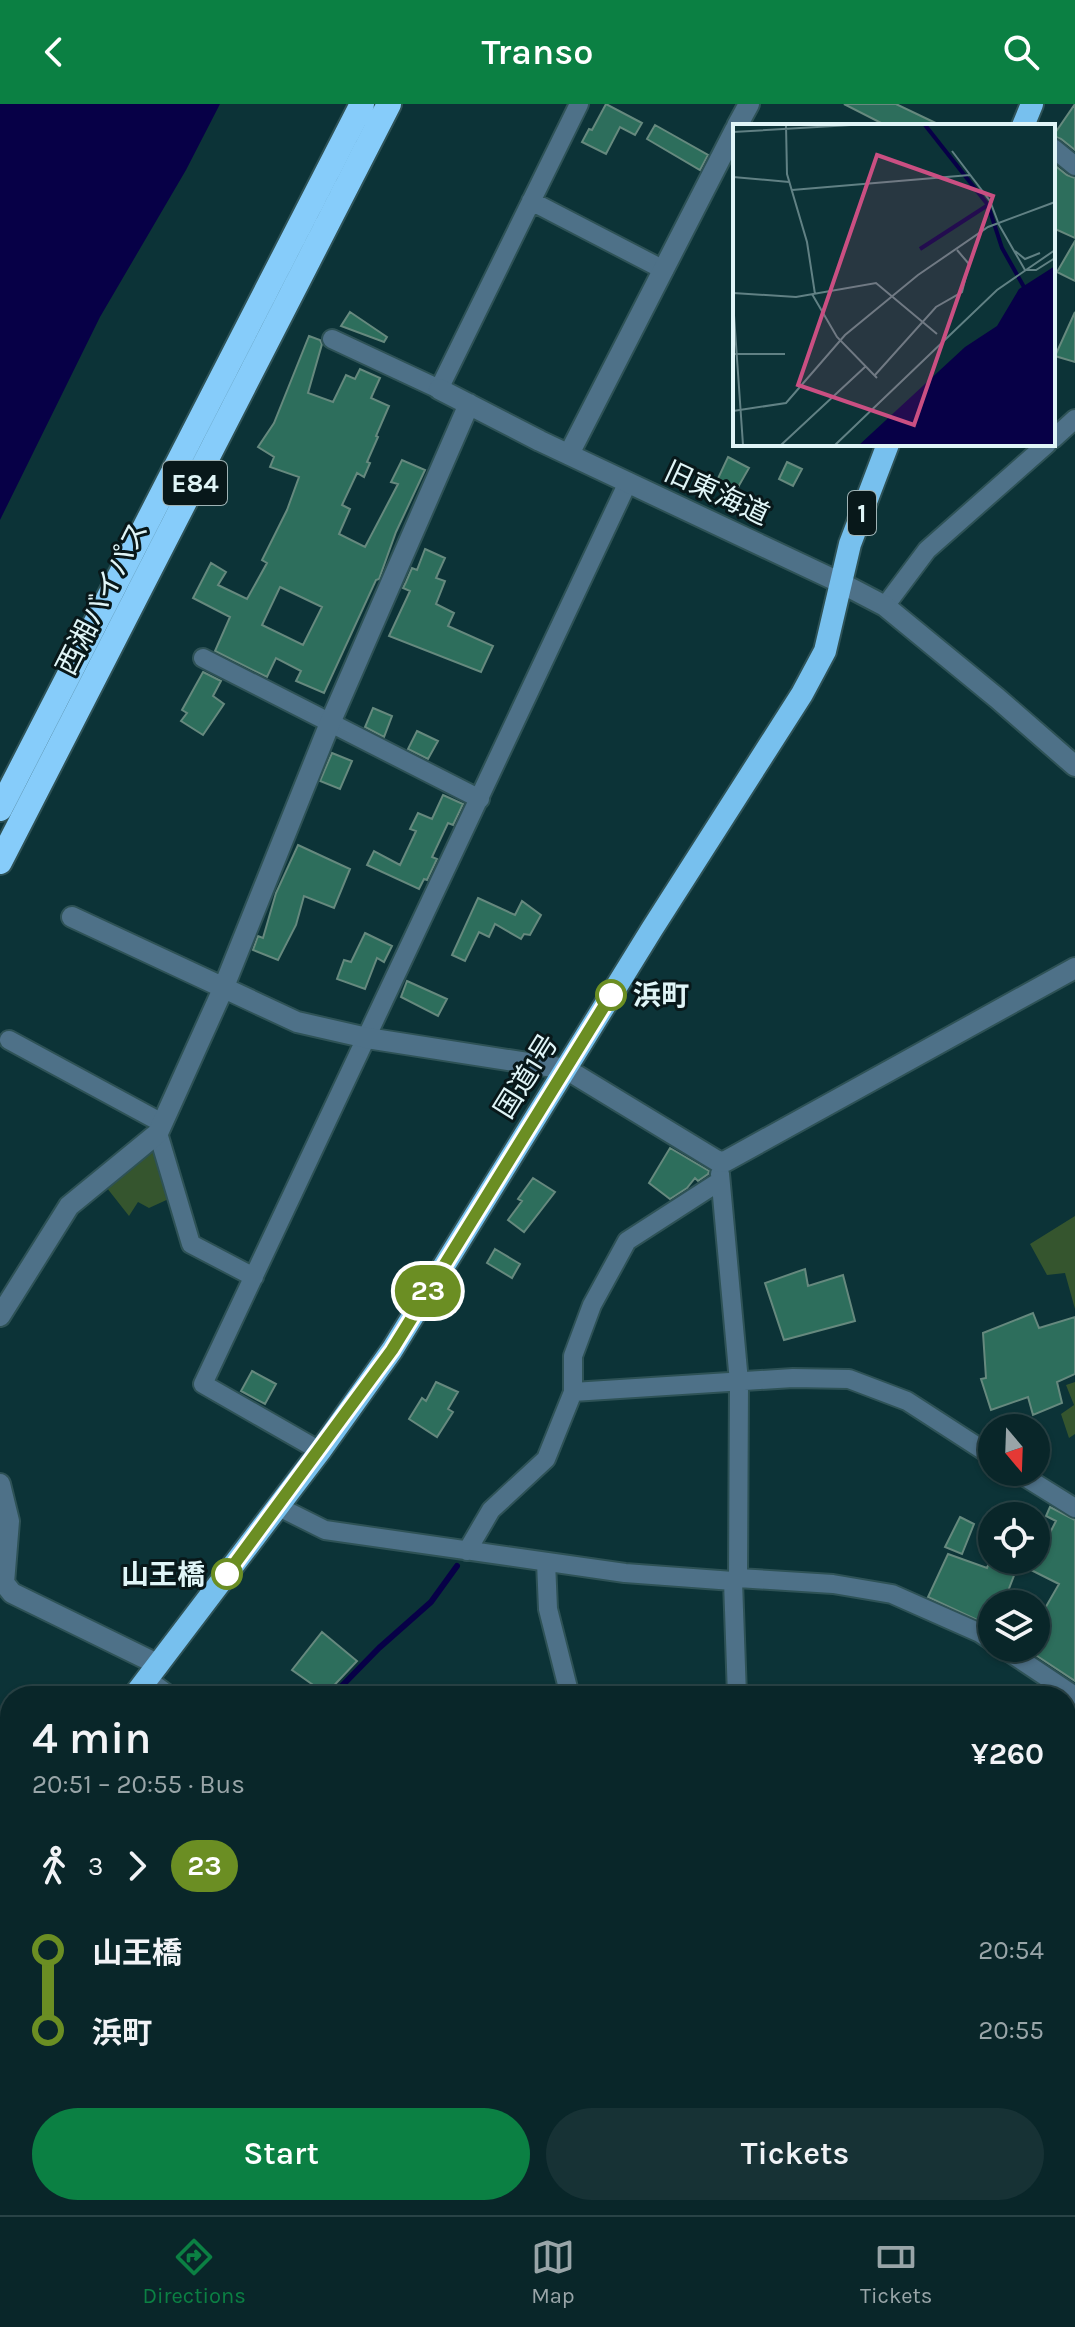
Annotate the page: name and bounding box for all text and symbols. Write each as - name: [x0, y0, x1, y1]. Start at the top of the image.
- icon: back: [32, 30, 76, 74]
- icon: search: [999, 30, 1043, 74]
- text: Transo: [482, 31, 593, 73]
- inset map: [733, 124, 1055, 446]
- street label: 旧東海道: [659, 454, 775, 532]
- road number: E84: [163, 461, 227, 505]
- road number: 1: [848, 491, 876, 535]
- street label: 西湘バイパス: [49, 516, 155, 680]
- place label: 浜町: [633, 979, 689, 1012]
- marker: 浜町: [596, 980, 626, 1010]
- street label: 国道1号: [487, 1028, 565, 1124]
- line badge: 23: [392, 1265, 464, 1317]
- text: 23: [411, 1274, 445, 1307]
- north arrow: [978, 1414, 1050, 1486]
- map controls: [978, 1414, 1050, 1662]
- button: locate: [978, 1502, 1050, 1574]
- place label: 山王橋: [121, 1558, 205, 1591]
- marker: 山王橋: [212, 1559, 242, 1589]
- button: layers: [978, 1590, 1050, 1662]
- text: 4 min: [32, 1713, 152, 1764]
- text: ¥260: [971, 1736, 1044, 1772]
- text: 20:51 – 20:55 · Bus: [32, 1769, 245, 1800]
- icon: walk: [32, 1844, 76, 1888]
- icon: forward: [115, 1844, 159, 1888]
- text: 23: [187, 1849, 222, 1882]
- text: 3: [88, 1851, 103, 1882]
- text: 山王橋: [92, 1935, 182, 1971]
- text: 20:54: [978, 1935, 1044, 1966]
- text: 浜町: [92, 2015, 152, 2051]
- text: 20:55: [978, 2015, 1044, 2046]
- button: Start: [32, 2108, 530, 2200]
- button: Tickets: [546, 2108, 1044, 2200]
- tab: Directions: [143, 2235, 246, 2309]
- tab: Map: [531, 2235, 575, 2309]
- tab: Tickets: [860, 2235, 932, 2309]

